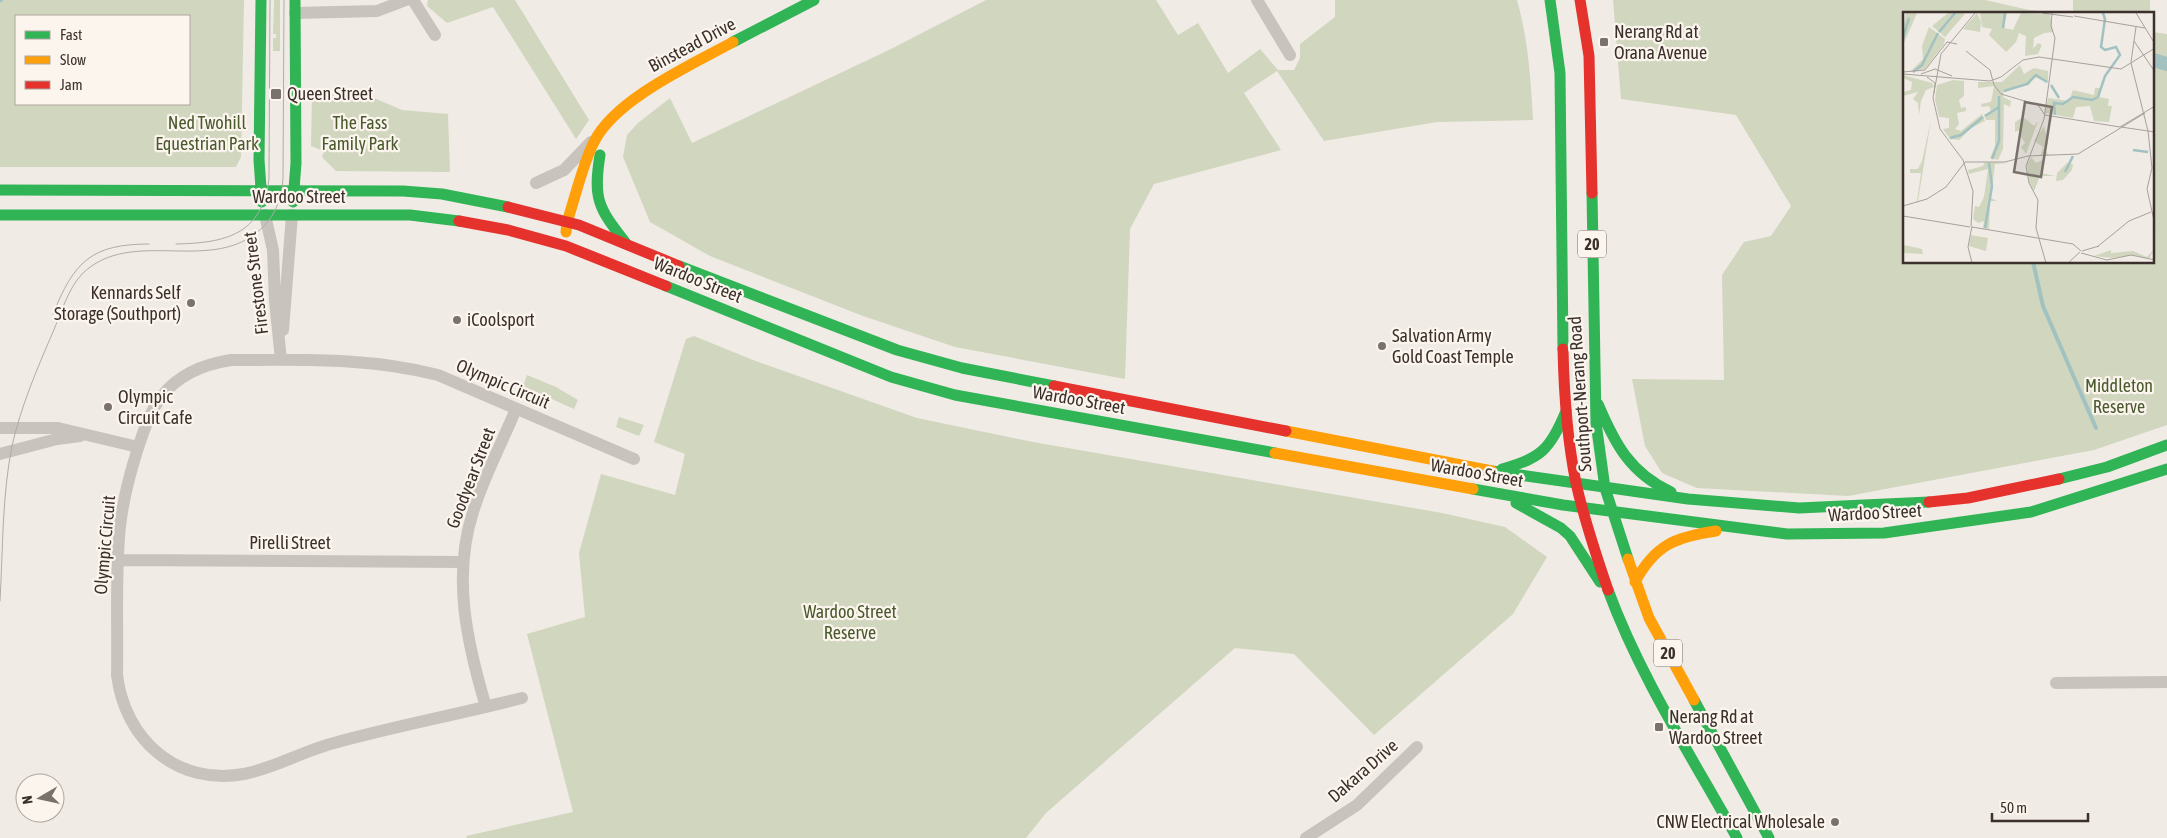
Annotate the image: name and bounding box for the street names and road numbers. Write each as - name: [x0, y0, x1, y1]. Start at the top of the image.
- street label: Binstead Drive: [645, 13, 739, 76]
- street label: Wardoo Street: [252, 186, 346, 207]
- street label: Firestone Street: [239, 230, 272, 336]
- road number: 20: [1578, 230, 1606, 258]
- street label: Wardoo Street: [651, 252, 746, 307]
- street label: Southport-Nerang Road: [1564, 316, 1595, 472]
- street label: Olympic Circuit: [453, 354, 553, 413]
- street label: Wardoo Street: [1031, 381, 1127, 418]
- street label: Goodyear Street: [442, 425, 499, 531]
- street label: Wardoo Street: [1429, 454, 1525, 491]
- street label: Olympic Circuit: [90, 494, 119, 595]
- street label: Wardoo Street: [1828, 500, 1922, 525]
- street label: Pirelli Street: [249, 532, 331, 553]
- road number: 20: [1654, 640, 1682, 666]
- street label: Dakara Drive: [1324, 735, 1402, 807]

